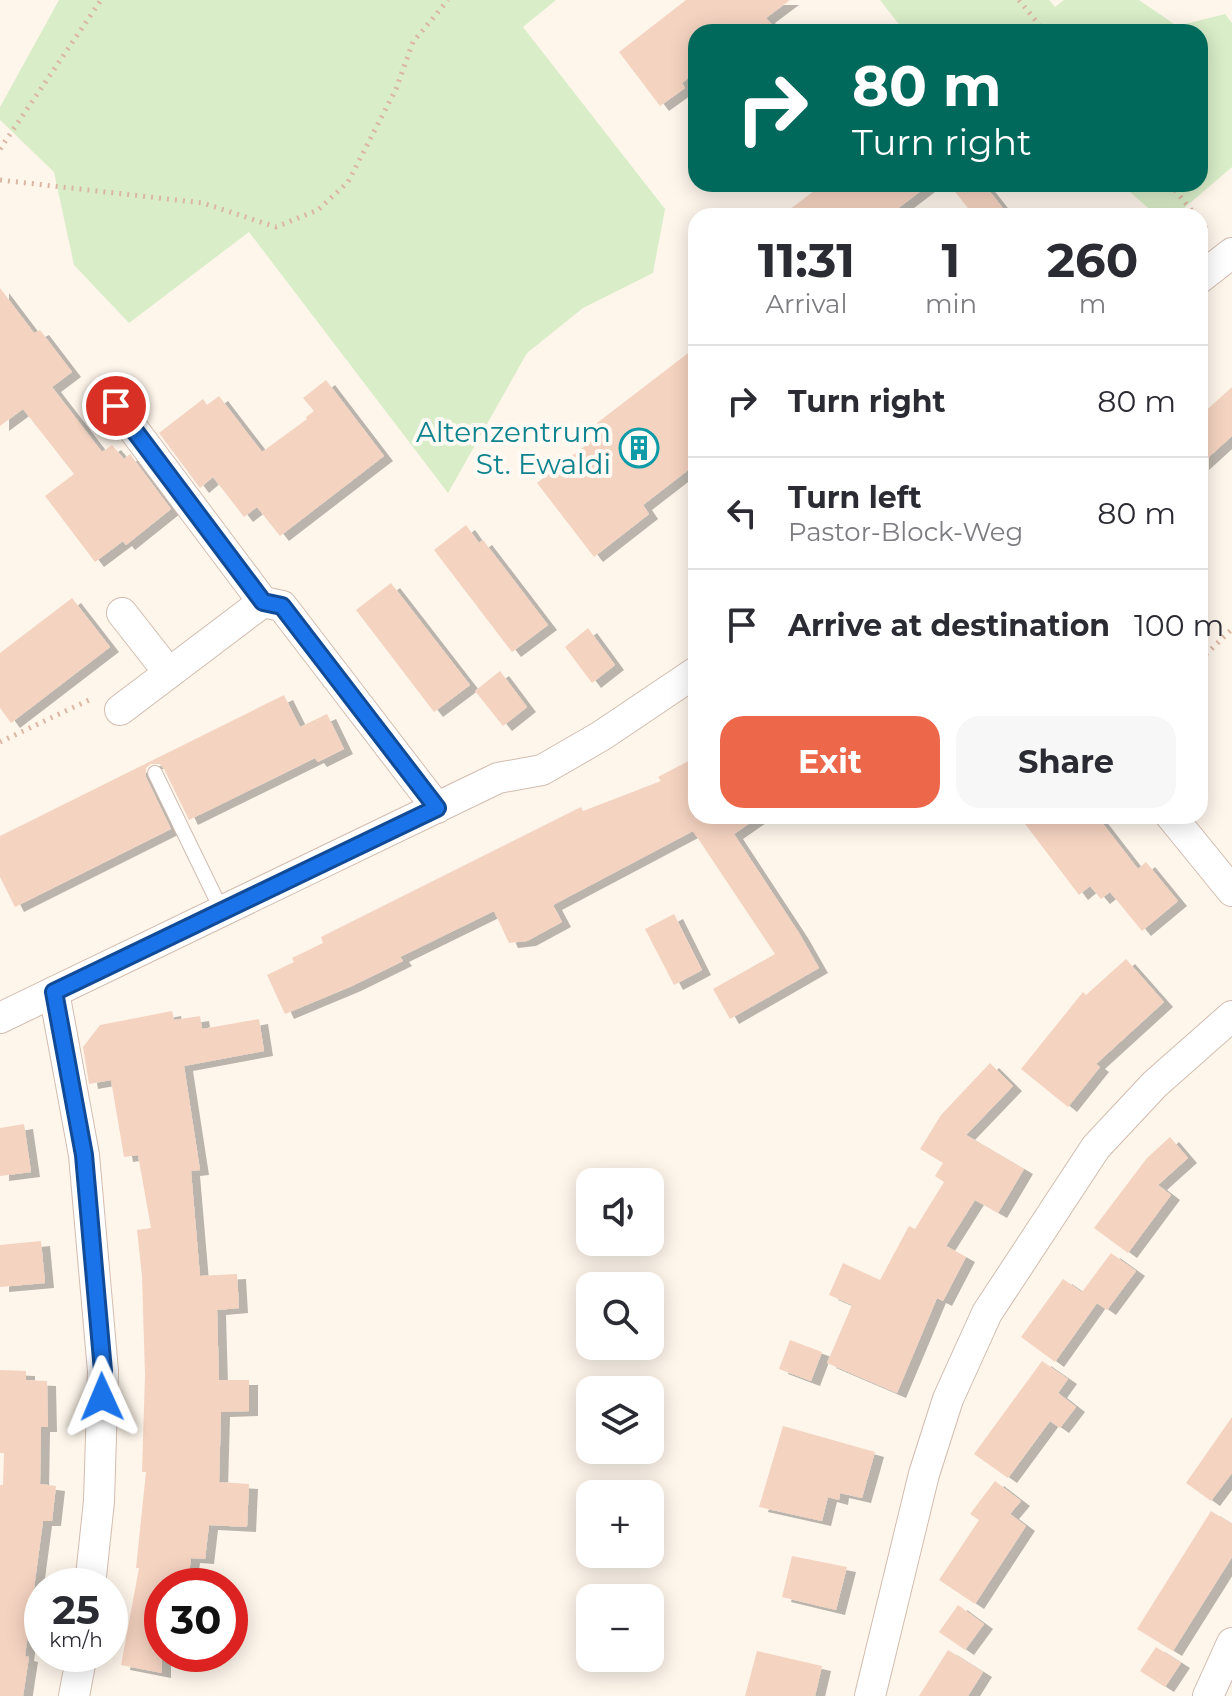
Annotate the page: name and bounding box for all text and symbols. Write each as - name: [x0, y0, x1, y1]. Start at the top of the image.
- text: 80 m: [852, 52, 1002, 120]
- icon: right: [720, 56, 824, 160]
- text: Turn right: [852, 120, 1032, 164]
- text: 11:31: [758, 231, 855, 289]
- text: 1: [942, 231, 960, 289]
- text: 260: [1047, 231, 1138, 289]
- text: Arrival: [765, 288, 847, 320]
- text: min: [925, 288, 977, 320]
- text: m: [1079, 288, 1106, 320]
- pin: [82, 372, 150, 440]
- icon: right: [720, 379, 764, 423]
- text: Turn right: [788, 383, 945, 420]
- text: 80 m: [1097, 383, 1176, 420]
- icon: arrive: [94, 384, 138, 428]
- place label: Altenzentrum St. Ewaldi: [416, 415, 611, 481]
- building icon: Altenzentrum St. Ewaldi: [618, 427, 660, 469]
- text: Turn left: [788, 479, 921, 516]
- icon: left: [720, 491, 764, 535]
- text: 80 m: [1097, 495, 1176, 532]
- text: Pastor-Block-Weg: [788, 516, 1023, 548]
- icon: arrive: [720, 603, 764, 647]
- text: Arrive at destination: [788, 607, 1110, 644]
- text: 100 m: [1134, 607, 1224, 644]
- button: Exit: [720, 716, 940, 808]
- button: Share: [956, 716, 1176, 808]
- map controls: [576, 1168, 664, 1672]
- button: sound: [576, 1168, 664, 1256]
- button: search: [576, 1272, 664, 1360]
- position arrow: [60, 1355, 144, 1439]
- button: layers: [576, 1376, 664, 1464]
- button: +: [576, 1480, 664, 1568]
- speed limit sign: 30: [144, 1568, 248, 1672]
- button: −: [576, 1584, 664, 1672]
- text: 25: [52, 1585, 100, 1634]
- text: km/h: [49, 1628, 103, 1652]

